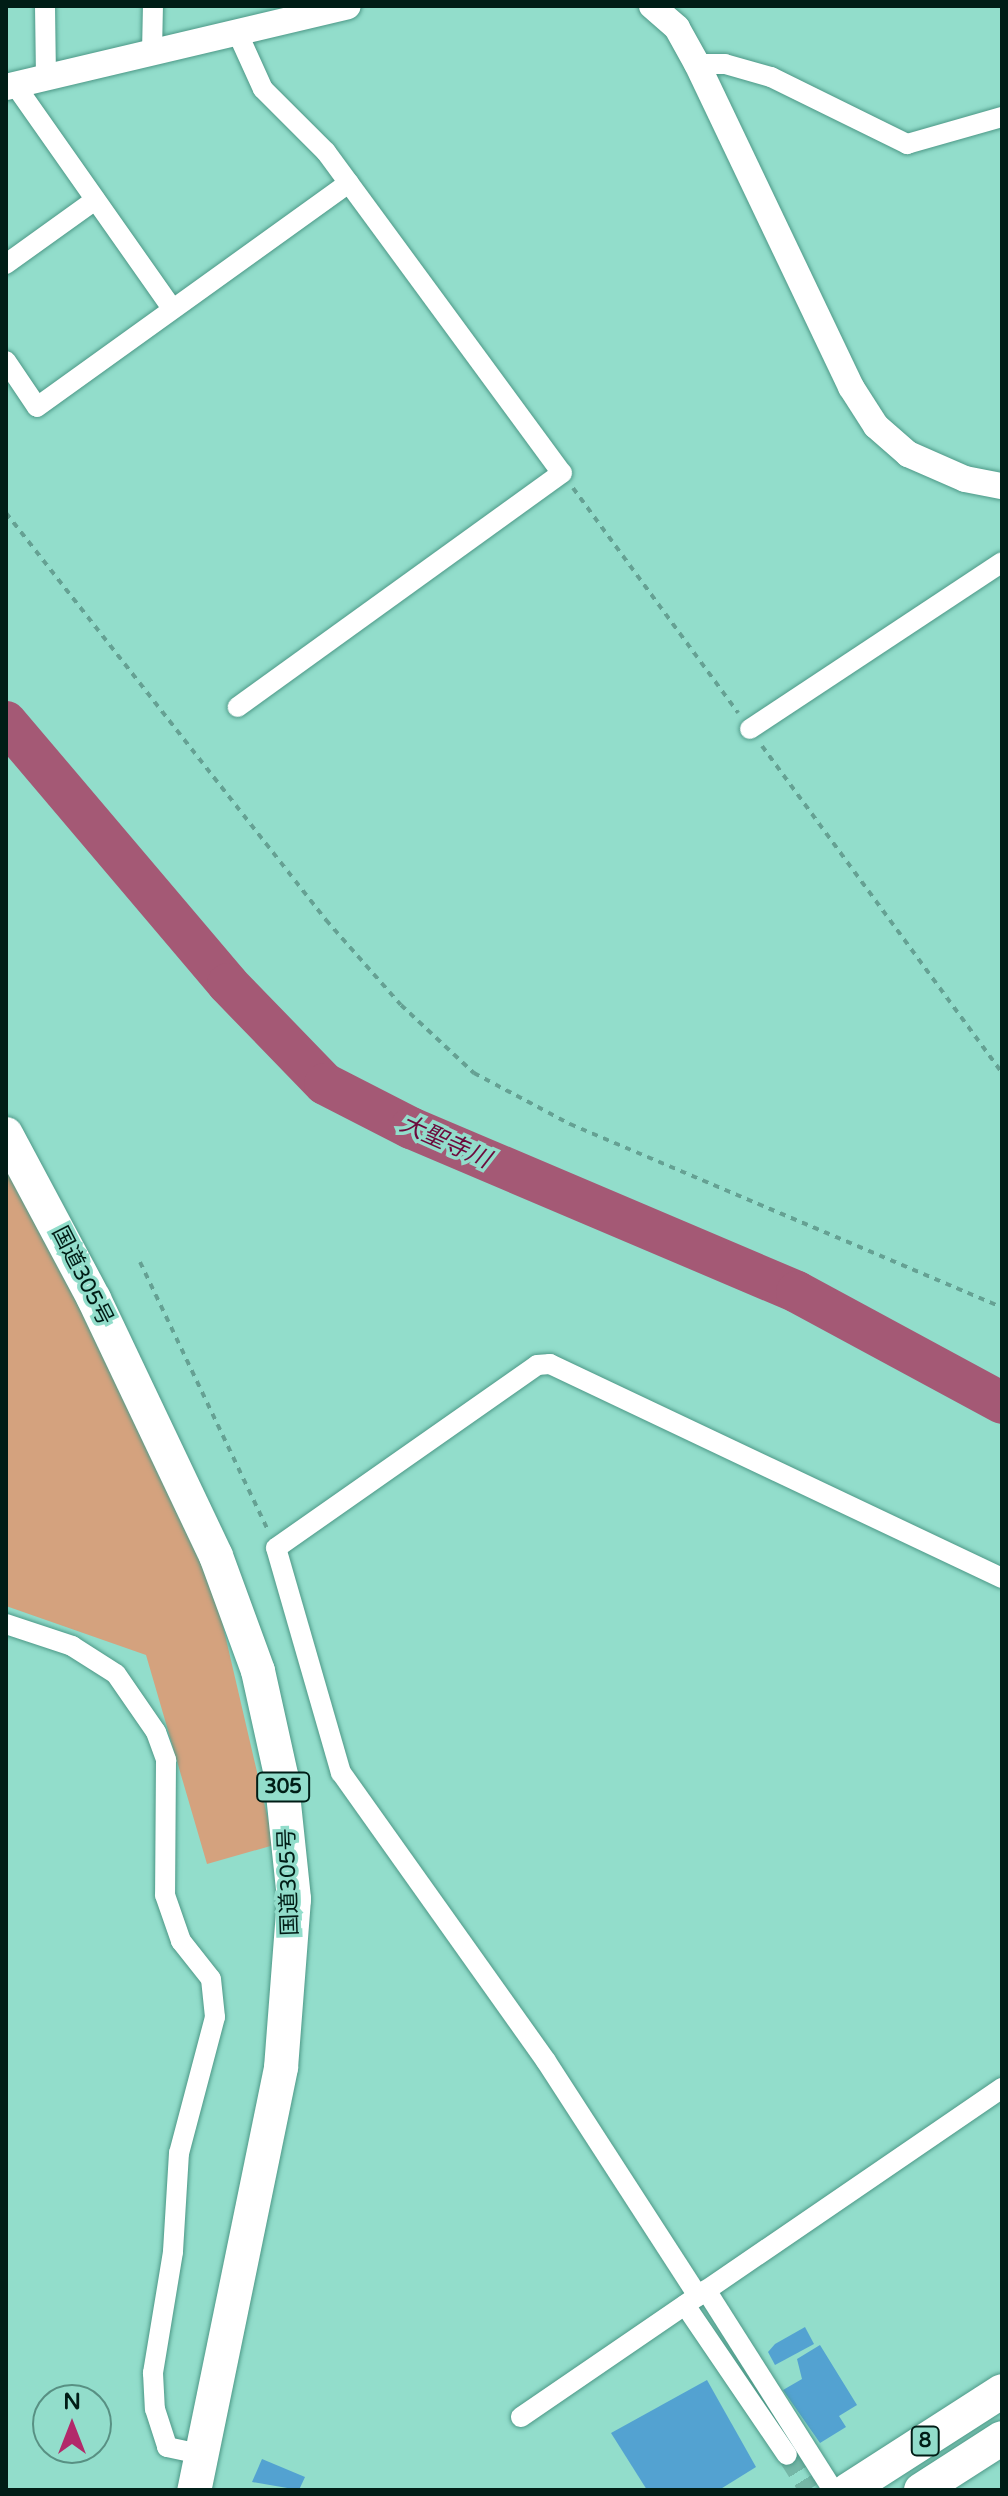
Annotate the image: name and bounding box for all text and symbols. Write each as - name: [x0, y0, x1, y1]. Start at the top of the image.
- water label: 大聖寺川: [395, 1109, 495, 1175]
- street label: 国道305号: [46, 1222, 118, 1330]
- road number: 305: [255, 1771, 311, 1803]
- street label: 国道305号: [274, 1828, 304, 1936]
- north arrow: [32, 2384, 112, 2464]
- text: N: [63, 2389, 81, 2415]
- road number: 8: [909, 2425, 941, 2457]

